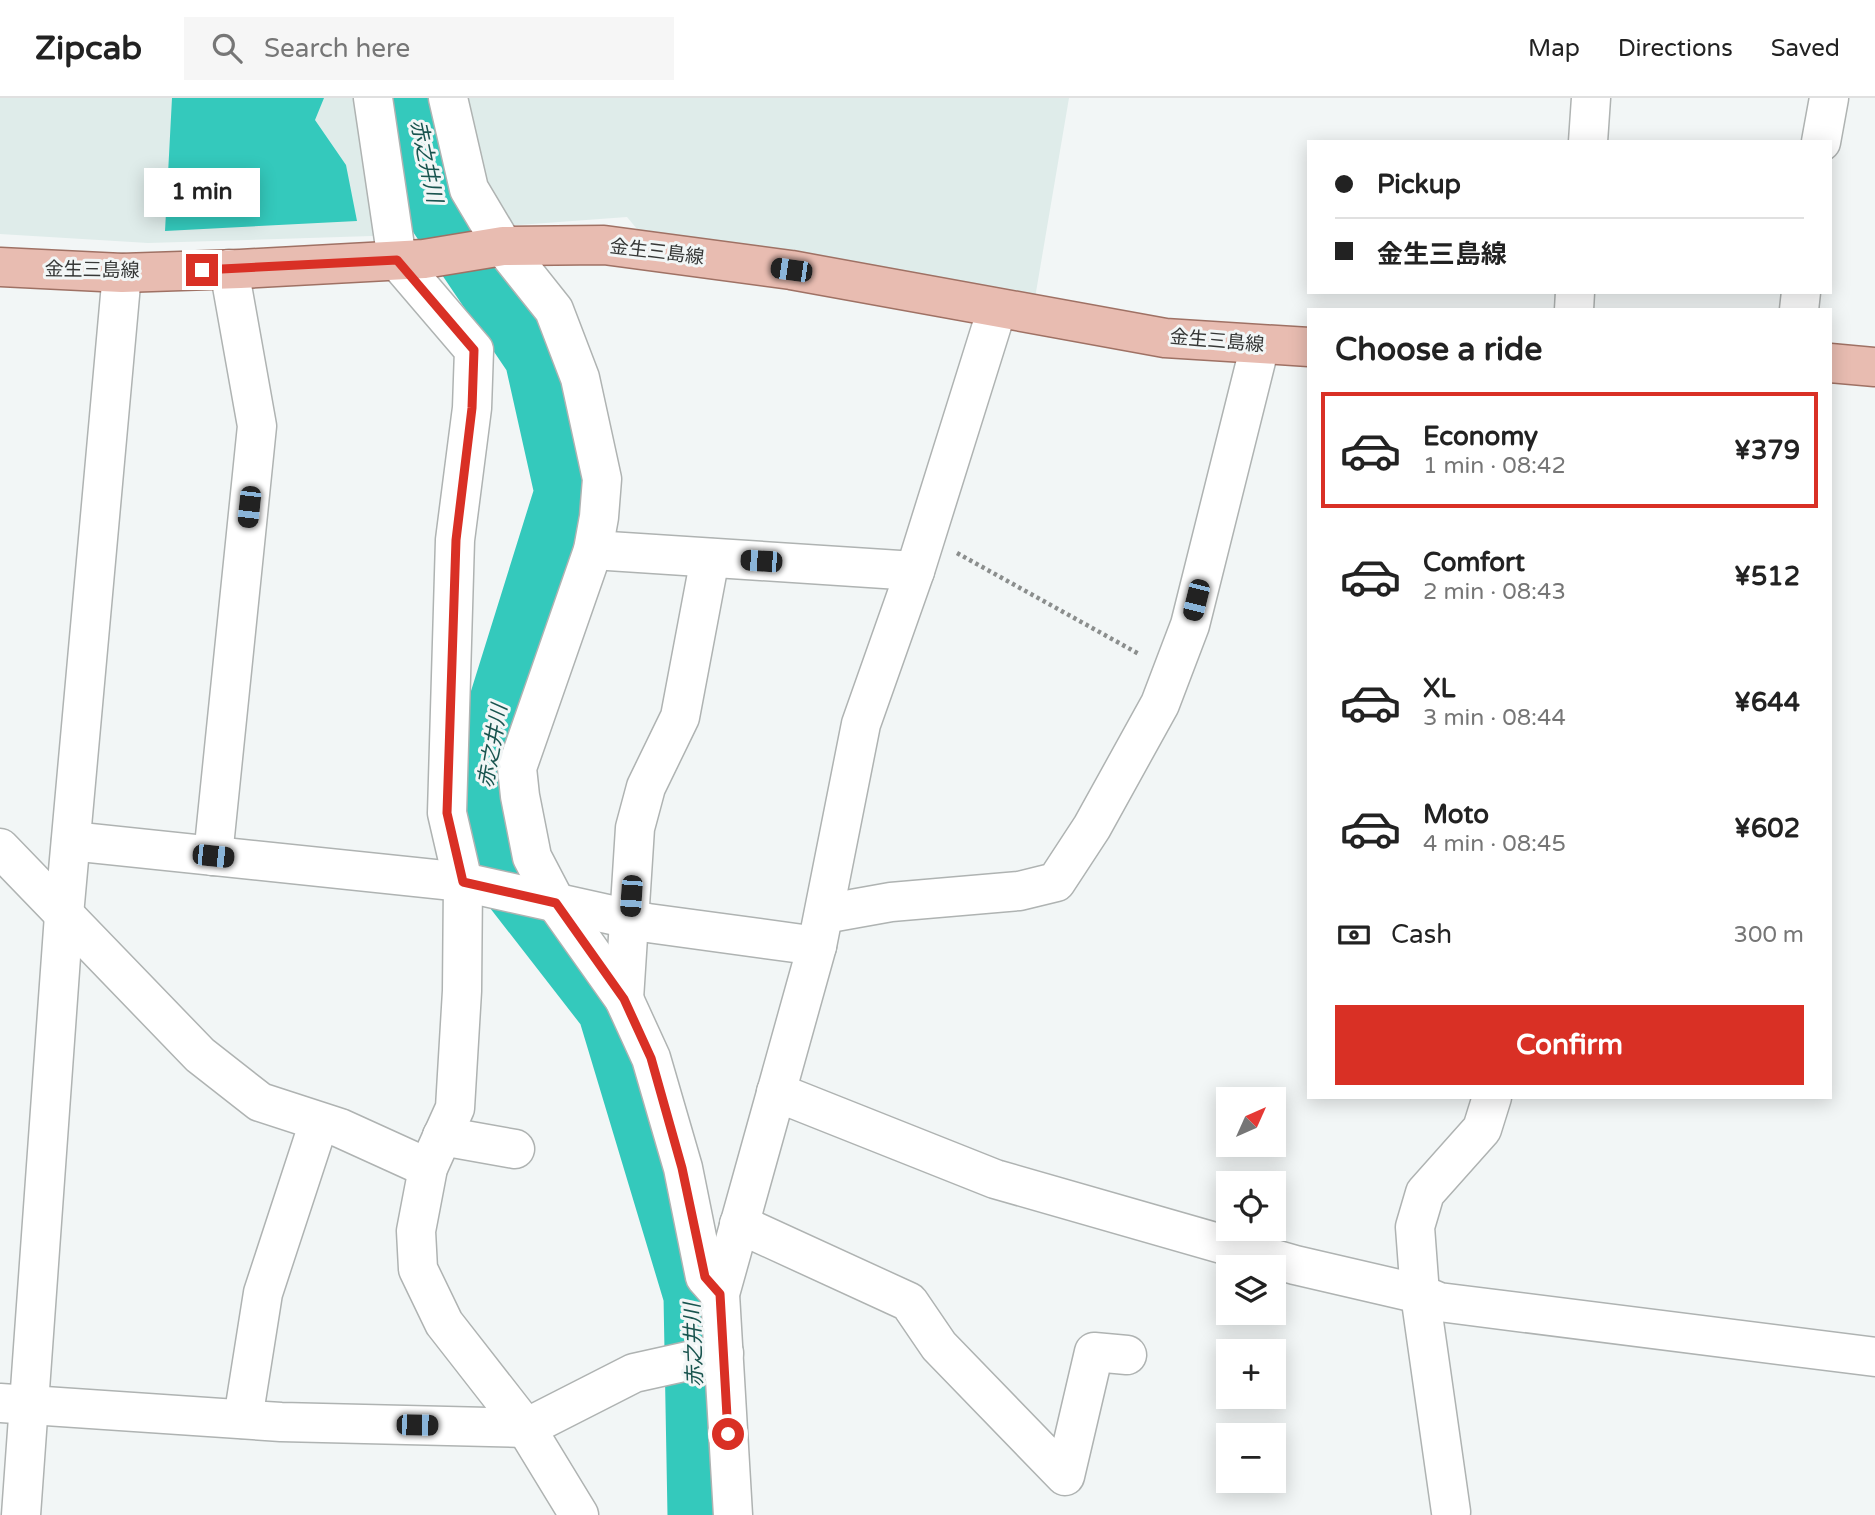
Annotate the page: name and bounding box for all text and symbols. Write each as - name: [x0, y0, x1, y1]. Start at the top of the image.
- search box: [184, 17, 674, 80]
- text: Zipcab: [35, 29, 142, 68]
- icon: search: [208, 29, 246, 67]
- text: Search here: [264, 33, 410, 64]
- text: Map: [1528, 34, 1580, 63]
- text: Directions: [1618, 34, 1733, 63]
- text: Saved: [1771, 34, 1840, 63]
- water label: 赤之井川: [405, 117, 447, 207]
- callout: 1 min: [144, 169, 260, 218]
- text: Pickup: [1377, 169, 1461, 200]
- text: 1 min: [171, 178, 233, 206]
- street label: 金生三島線: [609, 235, 705, 269]
- text: 金生三島線: [1377, 239, 1507, 270]
- route end: [186, 254, 218, 286]
- car: [769, 257, 814, 283]
- street label: 金生三島線: [44, 258, 140, 282]
- street label: 金生三島線: [1169, 326, 1265, 356]
- text: Choose a ride: [1335, 331, 1542, 369]
- icon: car: [1339, 419, 1402, 482]
- text: Economy: [1423, 421, 1538, 452]
- text: ¥379: [1734, 435, 1800, 466]
- text: 1 min · 08:42: [1423, 452, 1566, 480]
- car: [237, 485, 262, 529]
- icon: car: [1339, 545, 1402, 608]
- text: Comfort: [1423, 547, 1525, 578]
- car: [740, 549, 783, 573]
- text: ¥512: [1734, 561, 1800, 592]
- car: [1181, 577, 1212, 623]
- text: 2 min · 08:43: [1423, 578, 1566, 606]
- icon: car: [1339, 671, 1402, 734]
- text: XL: [1423, 673, 1455, 704]
- text: ¥644: [1734, 687, 1800, 718]
- water label: 赤之井川: [473, 700, 513, 790]
- text: 3 min · 08:44: [1423, 704, 1566, 732]
- icon: car: [1339, 797, 1402, 860]
- text: Moto: [1423, 799, 1489, 830]
- text: ¥602: [1734, 813, 1800, 844]
- text: 4 min · 08:45: [1423, 830, 1566, 858]
- car: [192, 843, 235, 869]
- car: [620, 874, 643, 918]
- icon: cash: [1335, 916, 1373, 954]
- text: Cash: [1391, 919, 1452, 950]
- text: 300 m: [1734, 921, 1804, 949]
- button: Confirm: [1335, 1005, 1804, 1085]
- north arrow: [1216, 1087, 1286, 1157]
- map controls: [1216, 1087, 1286, 1493]
- button: locate: [1216, 1171, 1286, 1241]
- button: layers: [1216, 1255, 1286, 1325]
- water label: 赤之井川: [680, 1301, 708, 1387]
- button: +: [1216, 1339, 1286, 1409]
- car: [396, 1414, 439, 1436]
- route start: [712, 1418, 744, 1450]
- button: −: [1216, 1423, 1286, 1493]

